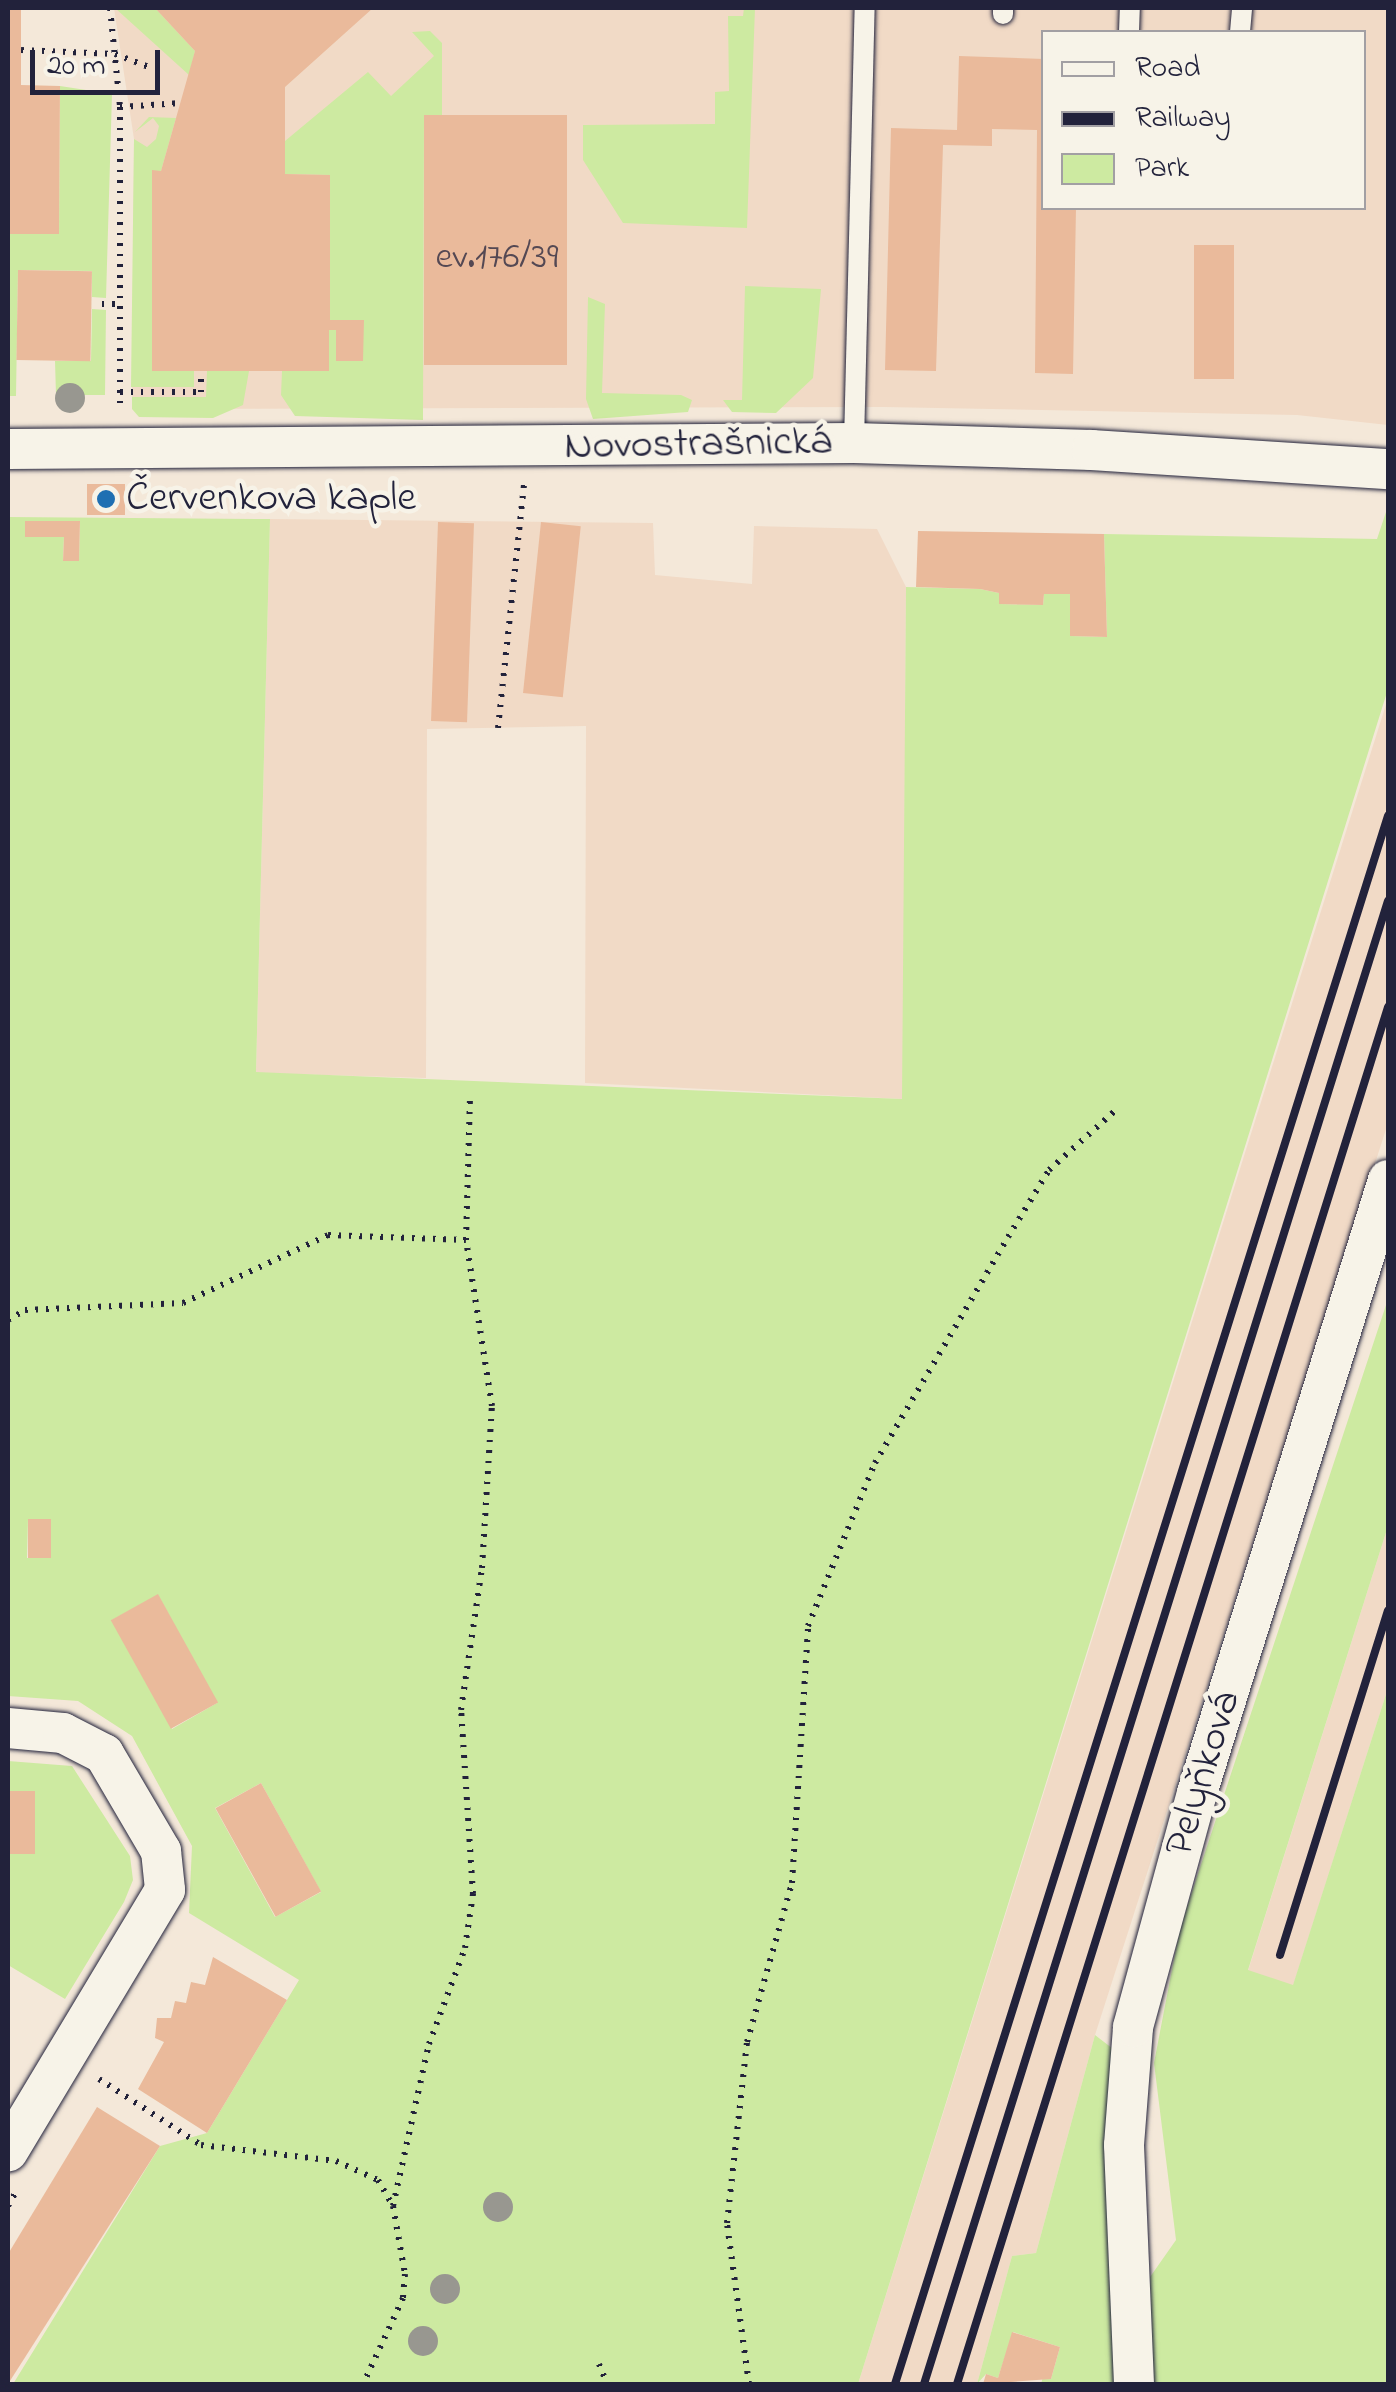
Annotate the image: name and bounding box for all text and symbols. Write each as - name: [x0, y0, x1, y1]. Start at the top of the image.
- scale bar: [35, 30, 165, 92]
- legend: [1041, 30, 1366, 210]
- text: 20 m: [47, 45, 106, 89]
- text: Road: [1135, 47, 1200, 91]
- text: Railway: [1135, 97, 1231, 141]
- text: Park: [1135, 147, 1189, 191]
- house number: ev.176/39: [436, 236, 558, 282]
- street label: Novostrašnická: [564, 417, 832, 473]
- place label: Červenkova kaple: [126, 474, 416, 524]
- marker: Červenkova kaple: [95, 488, 117, 510]
- street label: Pelyňková: [1155, 1686, 1253, 1862]

